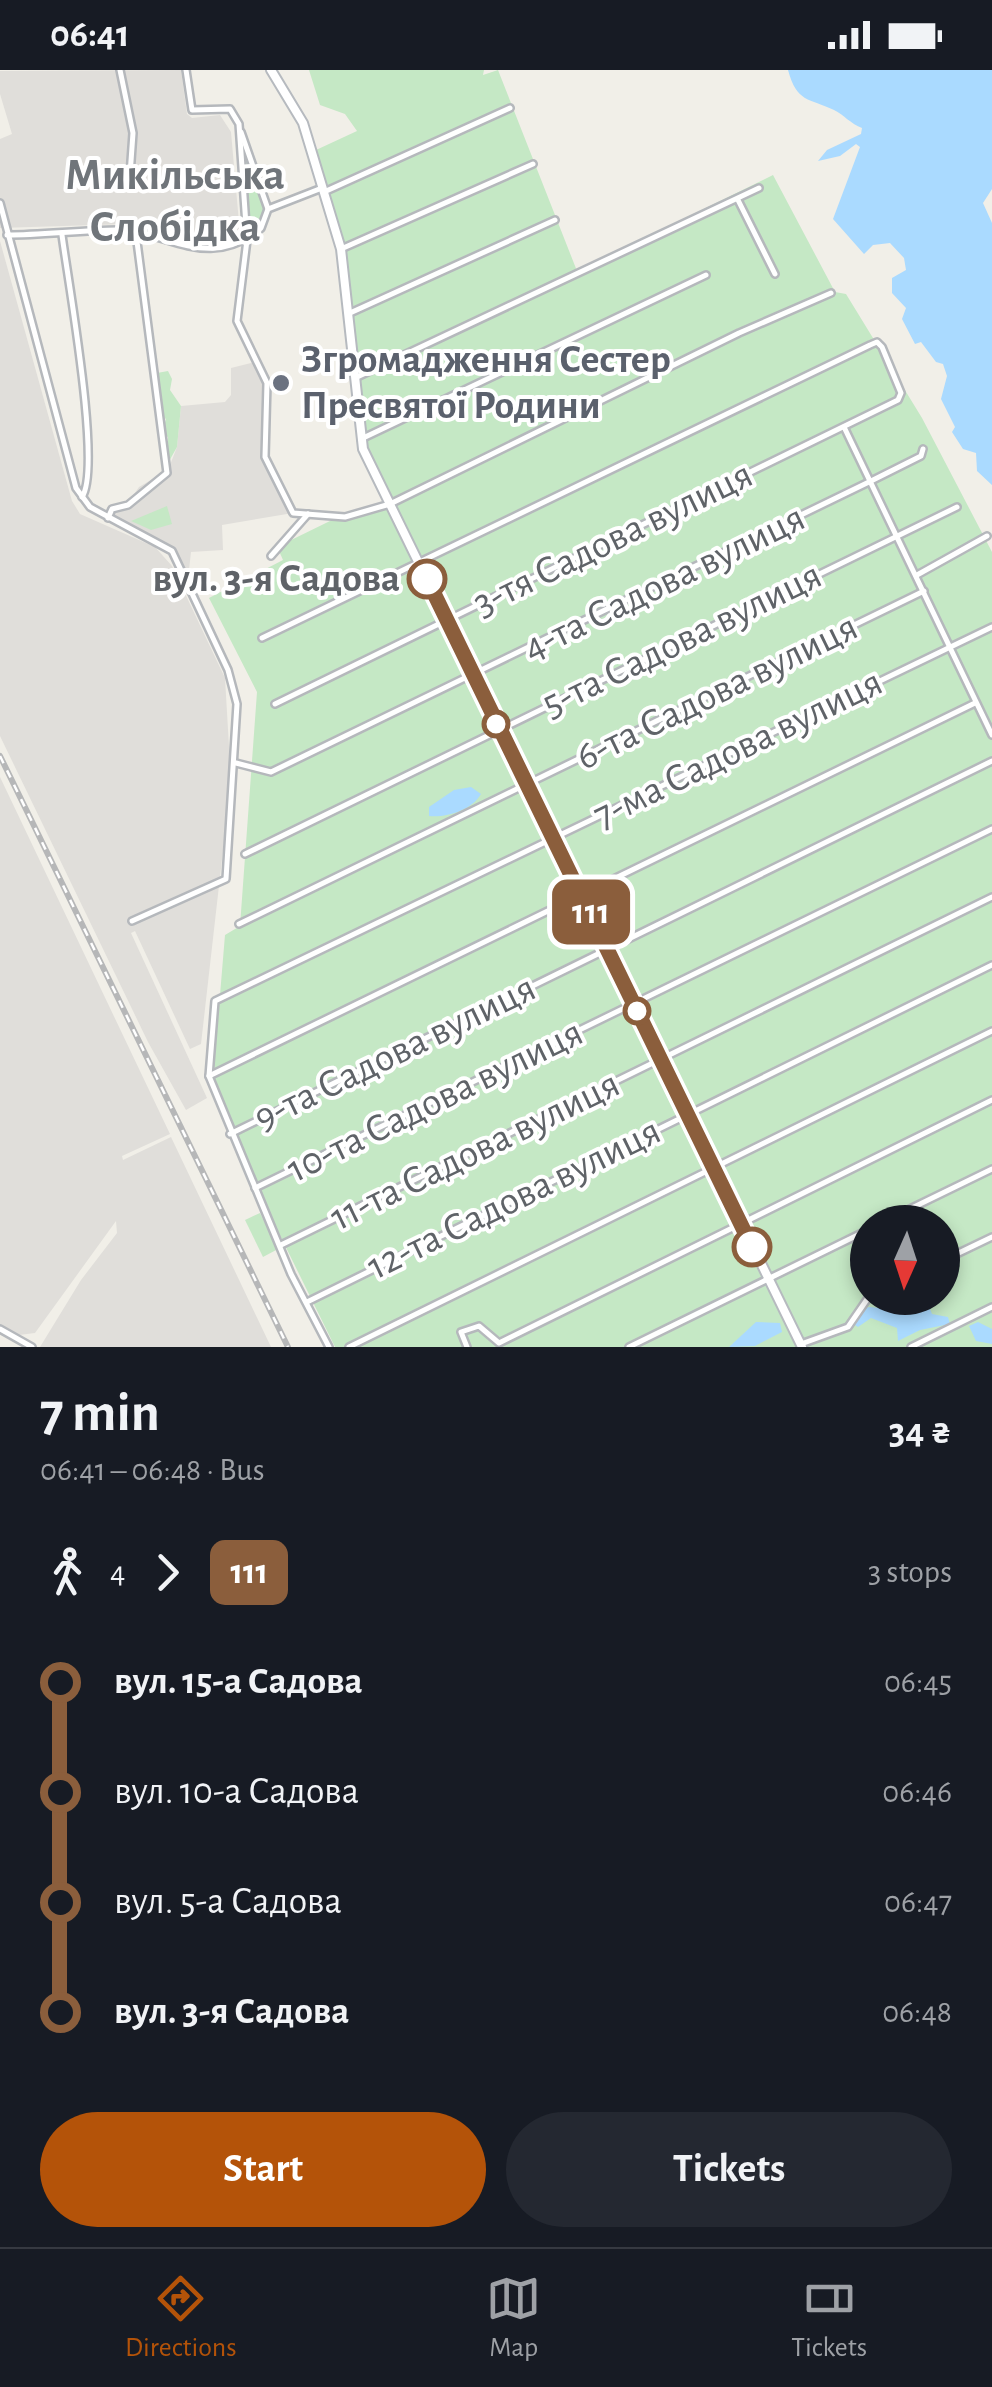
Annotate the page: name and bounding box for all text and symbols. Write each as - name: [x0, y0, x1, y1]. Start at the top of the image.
- text: 06:41: [50, 16, 130, 54]
- district label: Микільська Слобідка: [65, 153, 285, 250]
- place label: Згромадження Сестер Пресвятої Родини: [301, 340, 671, 426]
- marker: Згромадження Сестер Пресвятої Родини: [270, 372, 292, 394]
- street label: 3-тя Садова вулиця: [467, 454, 759, 624]
- street label: 4-та Садова вулиця: [517, 498, 811, 668]
- street label: 5-та Садова вулиця: [536, 555, 828, 725]
- place label: вул. 3-я Садова: [152, 559, 400, 599]
- marker: вул. 3-я Садова: [408, 560, 446, 598]
- street label: 6-та Садова вулиця: [570, 607, 864, 777]
- street label: 7-ма Садова вулиця: [587, 662, 889, 836]
- unlabelled marker: [483, 711, 509, 737]
- line badge: 111: [534, 880, 648, 944]
- text: 111: [572, 895, 610, 930]
- street label: 9-та Садова вулиця: [248, 968, 542, 1138]
- unlabelled marker: [624, 998, 650, 1024]
- street label: 10-та Садова вулиця: [281, 1012, 589, 1190]
- street label: 11-та Садова вулиця: [324, 1064, 626, 1238]
- street label: 12-та Садова вулиця: [361, 1111, 667, 1287]
- north arrow: [850, 1205, 960, 1315]
- map controls: [850, 1205, 960, 1315]
- unlabelled marker: [733, 1228, 771, 1266]
- text: 7 min: [40, 1386, 160, 1441]
- text: 34 ₴: [889, 1413, 952, 1451]
- text: 06:41 – 06:48 · Bus: [40, 1454, 265, 1486]
- icon: walk: [40, 1545, 95, 1600]
- icon: forward: [140, 1545, 195, 1600]
- text: 111: [230, 1555, 268, 1590]
- text: 4: [110, 1556, 125, 1588]
- text: 3 stops: [868, 1556, 952, 1588]
- text: вул. 15-а Садова: [114, 1663, 363, 1701]
- text: 06:45: [884, 1666, 952, 1698]
- text: вул. 10-а Садова: [114, 1773, 359, 1811]
- text: 06:46: [882, 1776, 952, 1808]
- text: вул. 5-а Садова: [114, 1883, 342, 1921]
- text: 06:47: [884, 1886, 952, 1918]
- text: вул. 3-я Садова: [114, 1993, 349, 2031]
- text: 06:48: [882, 1996, 952, 2028]
- button: Start: [40, 2112, 486, 2227]
- button: Tickets: [506, 2112, 952, 2227]
- tab: Directions: [125, 2271, 237, 2365]
- tab: Map: [486, 2271, 541, 2365]
- tab: Tickets: [791, 2271, 867, 2365]

